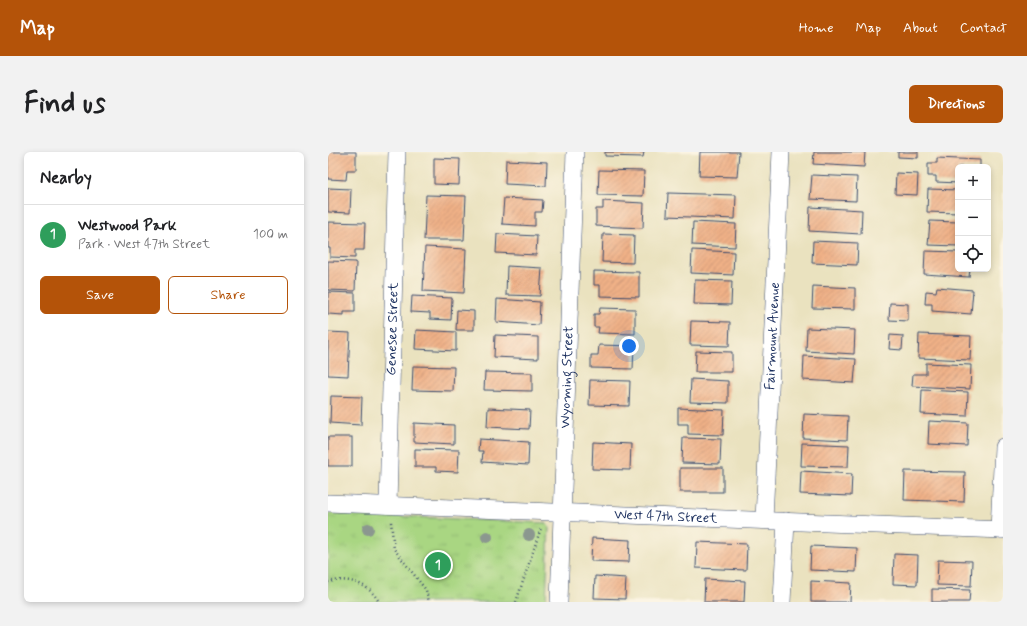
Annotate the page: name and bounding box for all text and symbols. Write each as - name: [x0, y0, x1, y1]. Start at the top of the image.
- text: Map: [20, 16, 55, 41]
- text: Home: [799, 19, 833, 37]
- text: Map: [855, 19, 881, 37]
- text: About: [903, 19, 938, 37]
- text: Contact: [960, 19, 1007, 37]
- button: Directions: [909, 85, 1003, 123]
- text: Find us: [24, 86, 105, 123]
- map controls: [955, 164, 991, 272]
- button: +: [955, 164, 991, 200]
- text: Nearby: [40, 167, 92, 189]
- button: −: [955, 200, 991, 236]
- text: Westwood Park: [78, 216, 176, 236]
- text: 1: [50, 226, 56, 243]
- text: 100 m: [253, 226, 288, 243]
- text: Park · West 47th Street: [78, 236, 210, 253]
- button: locate: [955, 236, 991, 272]
- button: Save: [40, 276, 160, 314]
- button: Share: [168, 276, 288, 314]
- street label: Genesee Street: [382, 282, 403, 376]
- street label: Fairmount Avenue: [761, 282, 784, 390]
- street label: Wyoming Street: [556, 325, 578, 429]
- your location: [619, 336, 639, 356]
- street label: West 47th Street: [614, 505, 719, 528]
- pin: 1: [425, 550, 451, 580]

